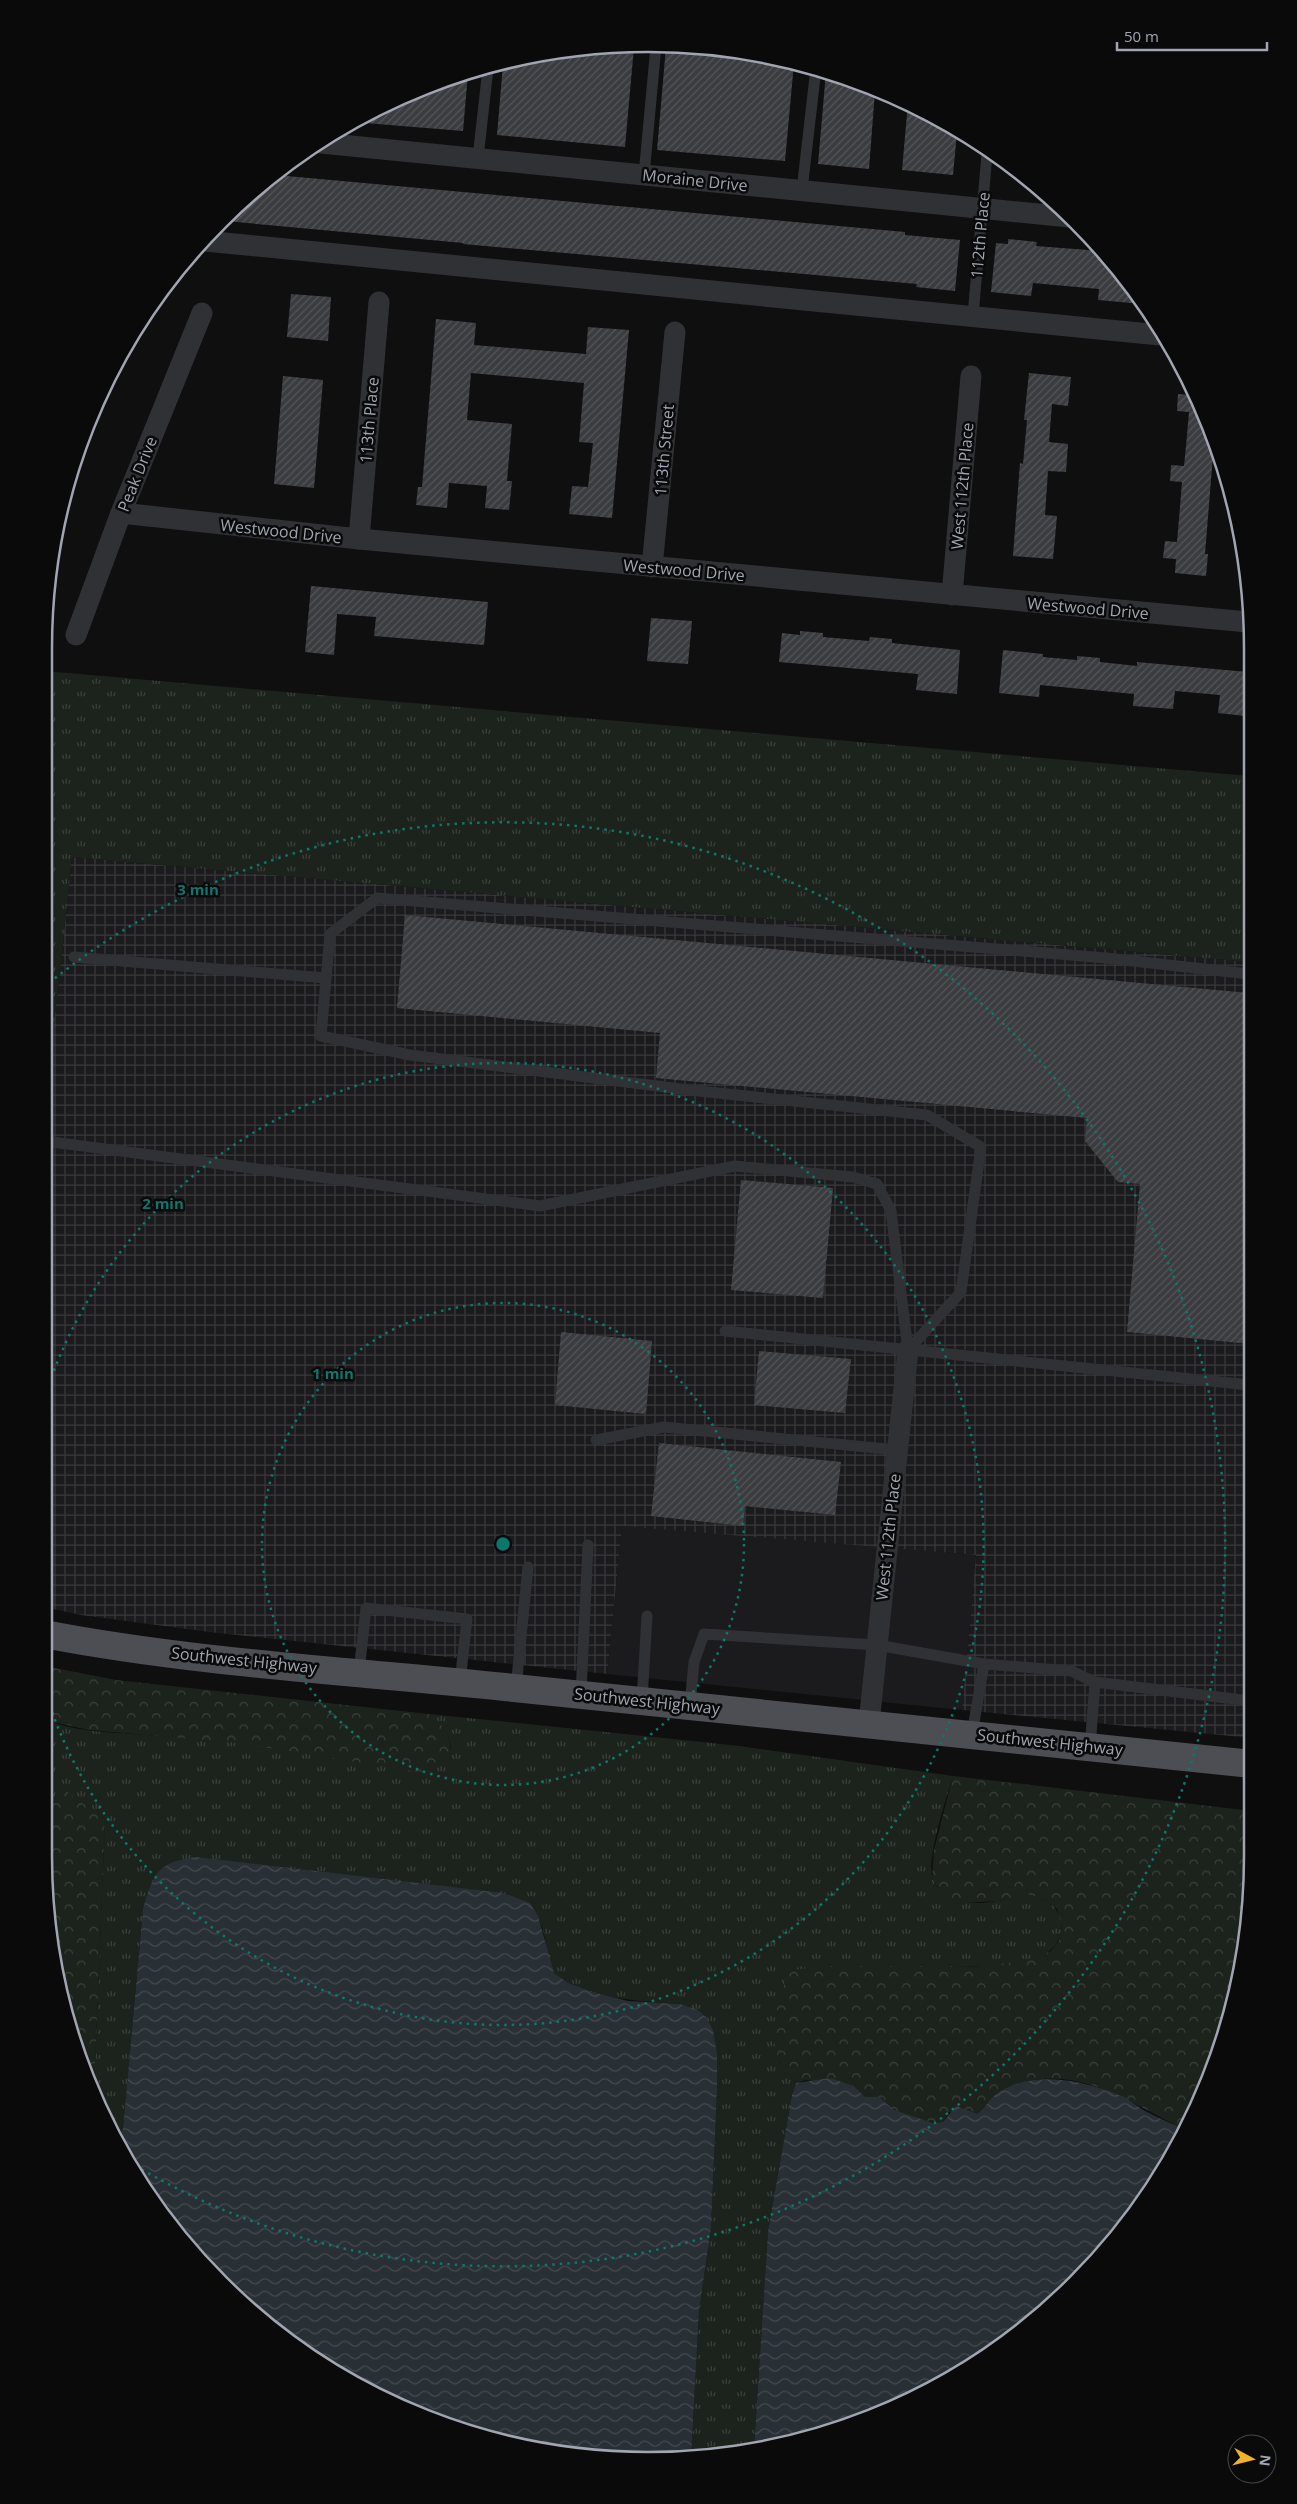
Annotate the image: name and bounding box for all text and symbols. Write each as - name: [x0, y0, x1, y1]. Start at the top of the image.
- scale bar: [1117, 20, 1267, 52]
- text: 50 m: [1124, 26, 1159, 46]
- street label: Moraine Drive: [641, 164, 749, 196]
- street label: 112th Place: [965, 191, 995, 279]
- street label: 113th Place: [354, 376, 384, 464]
- street label: 113th Street: [649, 403, 679, 497]
- street label: West 112th Place: [945, 421, 979, 550]
- street label: Peak Drive: [112, 433, 162, 515]
- street label: Westwood Drive: [219, 514, 343, 548]
- street label: Westwood Drive: [622, 554, 746, 586]
- street label: Westwood Drive: [1026, 592, 1150, 624]
- text: 3 min: [177, 879, 219, 899]
- text: 2 min: [142, 1193, 184, 1213]
- text: 1 min: [312, 1363, 354, 1383]
- street label: West 112th Place: [870, 1472, 906, 1602]
- centre of rings: [494, 1535, 512, 1553]
- street label: Southwest Highway: [170, 1641, 319, 1679]
- street label: Southwest Highway: [573, 1682, 722, 1720]
- street label: Southwest Highway: [976, 1723, 1125, 1761]
- north arrow: [1227, 2434, 1277, 2484]
- text: N: [1255, 2454, 1276, 2467]

